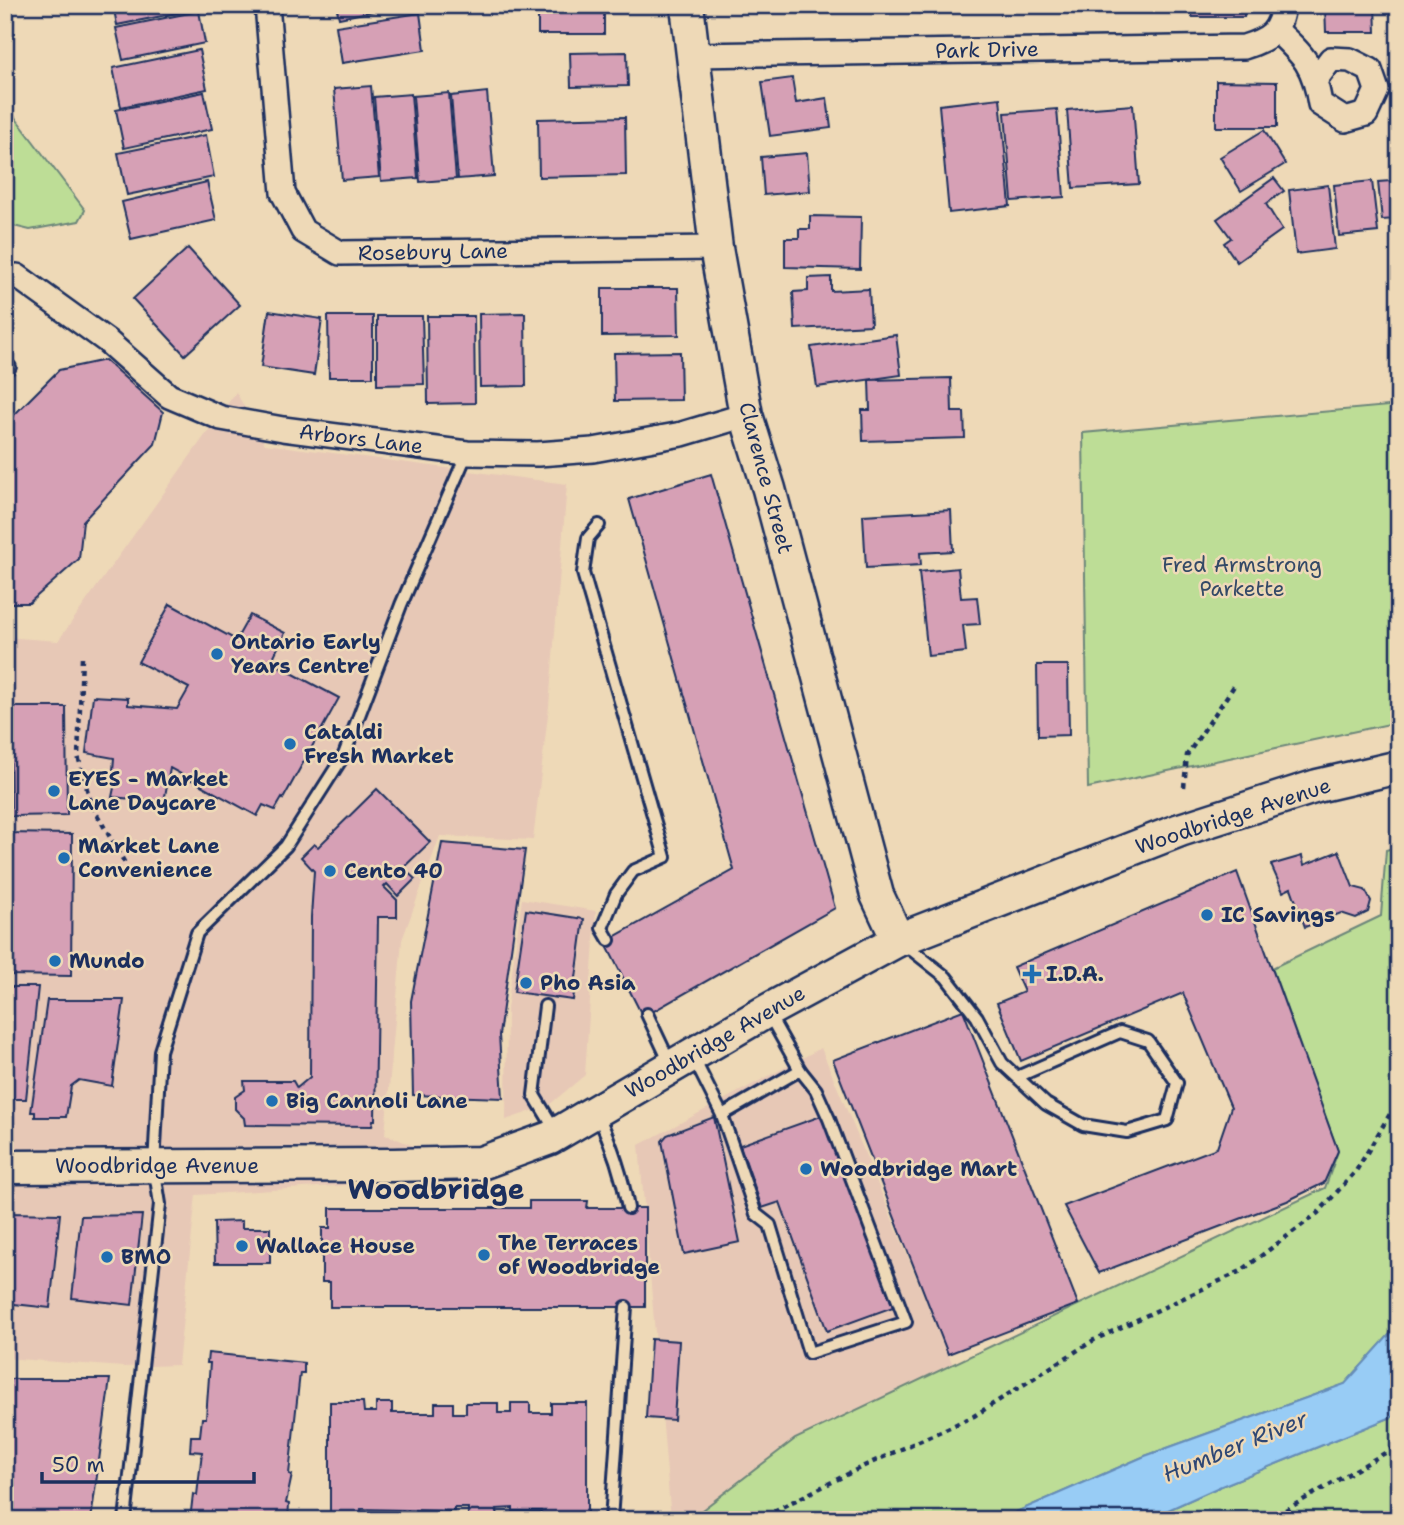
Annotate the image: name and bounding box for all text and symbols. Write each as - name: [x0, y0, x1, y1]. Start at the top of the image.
- street label: Park Drive: [935, 35, 1039, 65]
- street label: Rosebury Lane: [358, 237, 508, 267]
- street label: Clarence Street: [732, 399, 800, 557]
- street label: Arbors Lane: [297, 418, 425, 460]
- park label: Fred Armstrong Parkette: [1162, 551, 1322, 603]
- place label: Ontario Early Years Centre: [231, 628, 381, 680]
- marker: Ontario Early Years Centre: [209, 646, 225, 662]
- place label: Cataldi Fresh Market: [304, 718, 454, 770]
- marker: Cataldi Fresh Market: [282, 736, 298, 752]
- place label: EYES - Market Lane Daycare: [68, 765, 228, 817]
- street label: Woodbridge Avenue: [1132, 771, 1334, 861]
- marker: EYES - Market Lane Daycare: [46, 783, 62, 799]
- place label: Market Lane Convenience: [78, 832, 220, 884]
- marker: Market Lane Convenience: [56, 850, 72, 866]
- place label: Cento 40: [344, 857, 443, 885]
- marker: Cento 40: [322, 863, 338, 879]
- place label: IC Savings: [1221, 901, 1335, 929]
- marker: IC Savings: [1199, 907, 1215, 923]
- place label: Mundo: [69, 947, 145, 975]
- marker: Mundo: [47, 953, 63, 969]
- place label: I.D.A.: [1046, 960, 1104, 988]
- marker: I.D.A.: [1024, 966, 1040, 982]
- place label: Pho Asia: [540, 969, 636, 997]
- marker: Pho Asia: [518, 975, 534, 991]
- street label: Woodbridge Avenue: [620, 979, 810, 1105]
- place label: Big Cannoli Lane: [286, 1087, 468, 1115]
- marker: Big Cannoli Lane: [264, 1093, 280, 1109]
- street label: Woodbridge Avenue: [55, 1152, 259, 1180]
- place label: Woodbridge Mart: [820, 1155, 1017, 1183]
- marker: Woodbridge Mart: [798, 1161, 814, 1177]
- district label: Woodbridge: [347, 1170, 525, 1208]
- place label: The Terraces of Woodbridge: [498, 1229, 660, 1281]
- place label: Wallace House: [256, 1232, 415, 1260]
- marker: Wallace House: [234, 1238, 250, 1254]
- place label: BMO: [121, 1243, 171, 1271]
- marker: The Terraces of Woodbridge: [476, 1247, 492, 1263]
- marker: BMO: [99, 1249, 115, 1265]
- water label: Humber River: [1158, 1403, 1313, 1489]
- scale bar: [42, 1441, 254, 1485]
- text: 50 m: [52, 1451, 105, 1479]

